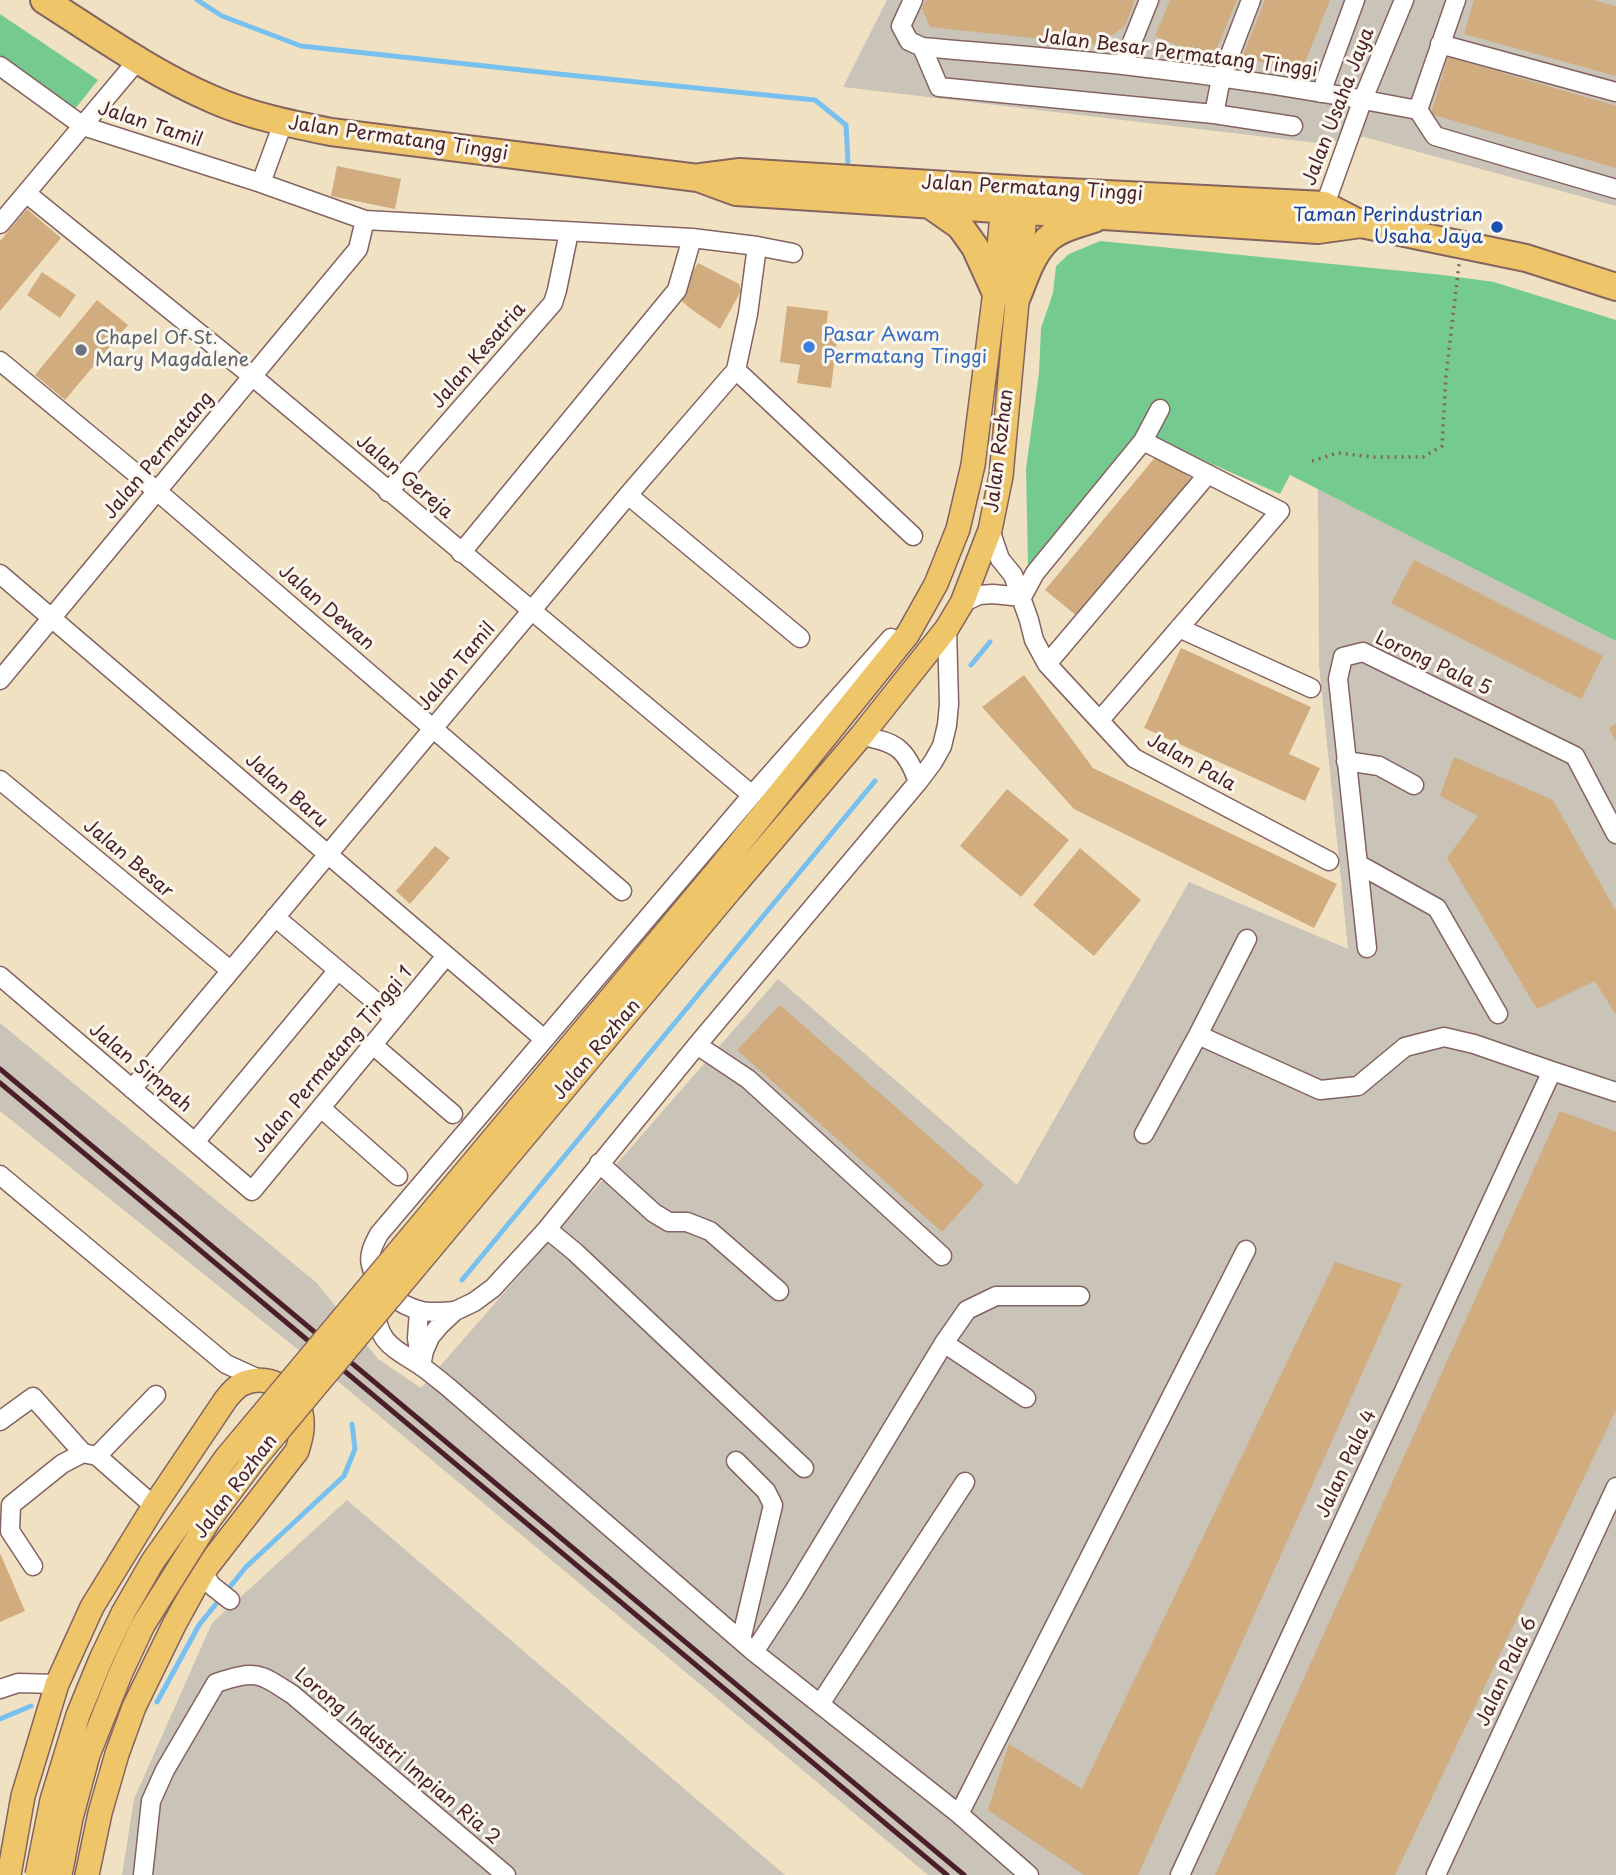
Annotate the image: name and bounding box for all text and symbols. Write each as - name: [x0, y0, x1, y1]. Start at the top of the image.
- street label: Jalan Usaha Jaya: [1298, 25, 1380, 189]
- street label: Jalan Besar Permatang Tinggi: [1037, 26, 1319, 82]
- street label: Jalan Tamil: [95, 97, 205, 153]
- street label: Jalan Permatang Tinggi: [287, 112, 509, 166]
- street label: Jalan Permatang Tinggi: [921, 172, 1143, 206]
- place label: Taman Perindustrian Usaha Jaya: [1293, 205, 1483, 249]
- marker: Taman Perindustrian Usaha Jaya: [1489, 219, 1505, 235]
- street label: Jalan Kesatria: [427, 299, 531, 413]
- place label: Pasar Awam Permatang Tinggi: [823, 325, 987, 369]
- place label: Chapel Of St. Mary Magdalene: [95, 328, 249, 372]
- marker: Pasar Awam Permatang Tinggi: [801, 339, 817, 355]
- marker: Chapel Of St. Mary Magdalene: [73, 342, 89, 358]
- street label: Jalan Permatang: [99, 388, 219, 524]
- street label: Jalan Rozhan: [981, 388, 1019, 514]
- street label: Jalan Gereja: [351, 430, 457, 524]
- street label: Jalan Dewan: [274, 560, 378, 656]
- street label: Jalan Tamil: [413, 618, 501, 716]
- street label: Lorong Pala 5: [1371, 627, 1495, 701]
- street label: Jalan Pala: [1143, 729, 1239, 797]
- street label: Jalan Baru: [240, 749, 332, 833]
- street label: Jalan Besar: [78, 815, 178, 903]
- street label: Jalan Permatang Tinggi 1: [248, 962, 418, 1158]
- street label: Jalan Rozhan: [548, 995, 646, 1105]
- street label: Jalan Simpah: [84, 1019, 196, 1117]
- street label: Jalan Pala 4: [1312, 1406, 1382, 1522]
- street label: Jalan Rozhan: [189, 1430, 283, 1544]
- street label: Jalan Pala 6: [1472, 1614, 1542, 1730]
- street label: Lorong Industri Impian Ria 2: [289, 1664, 505, 1850]

